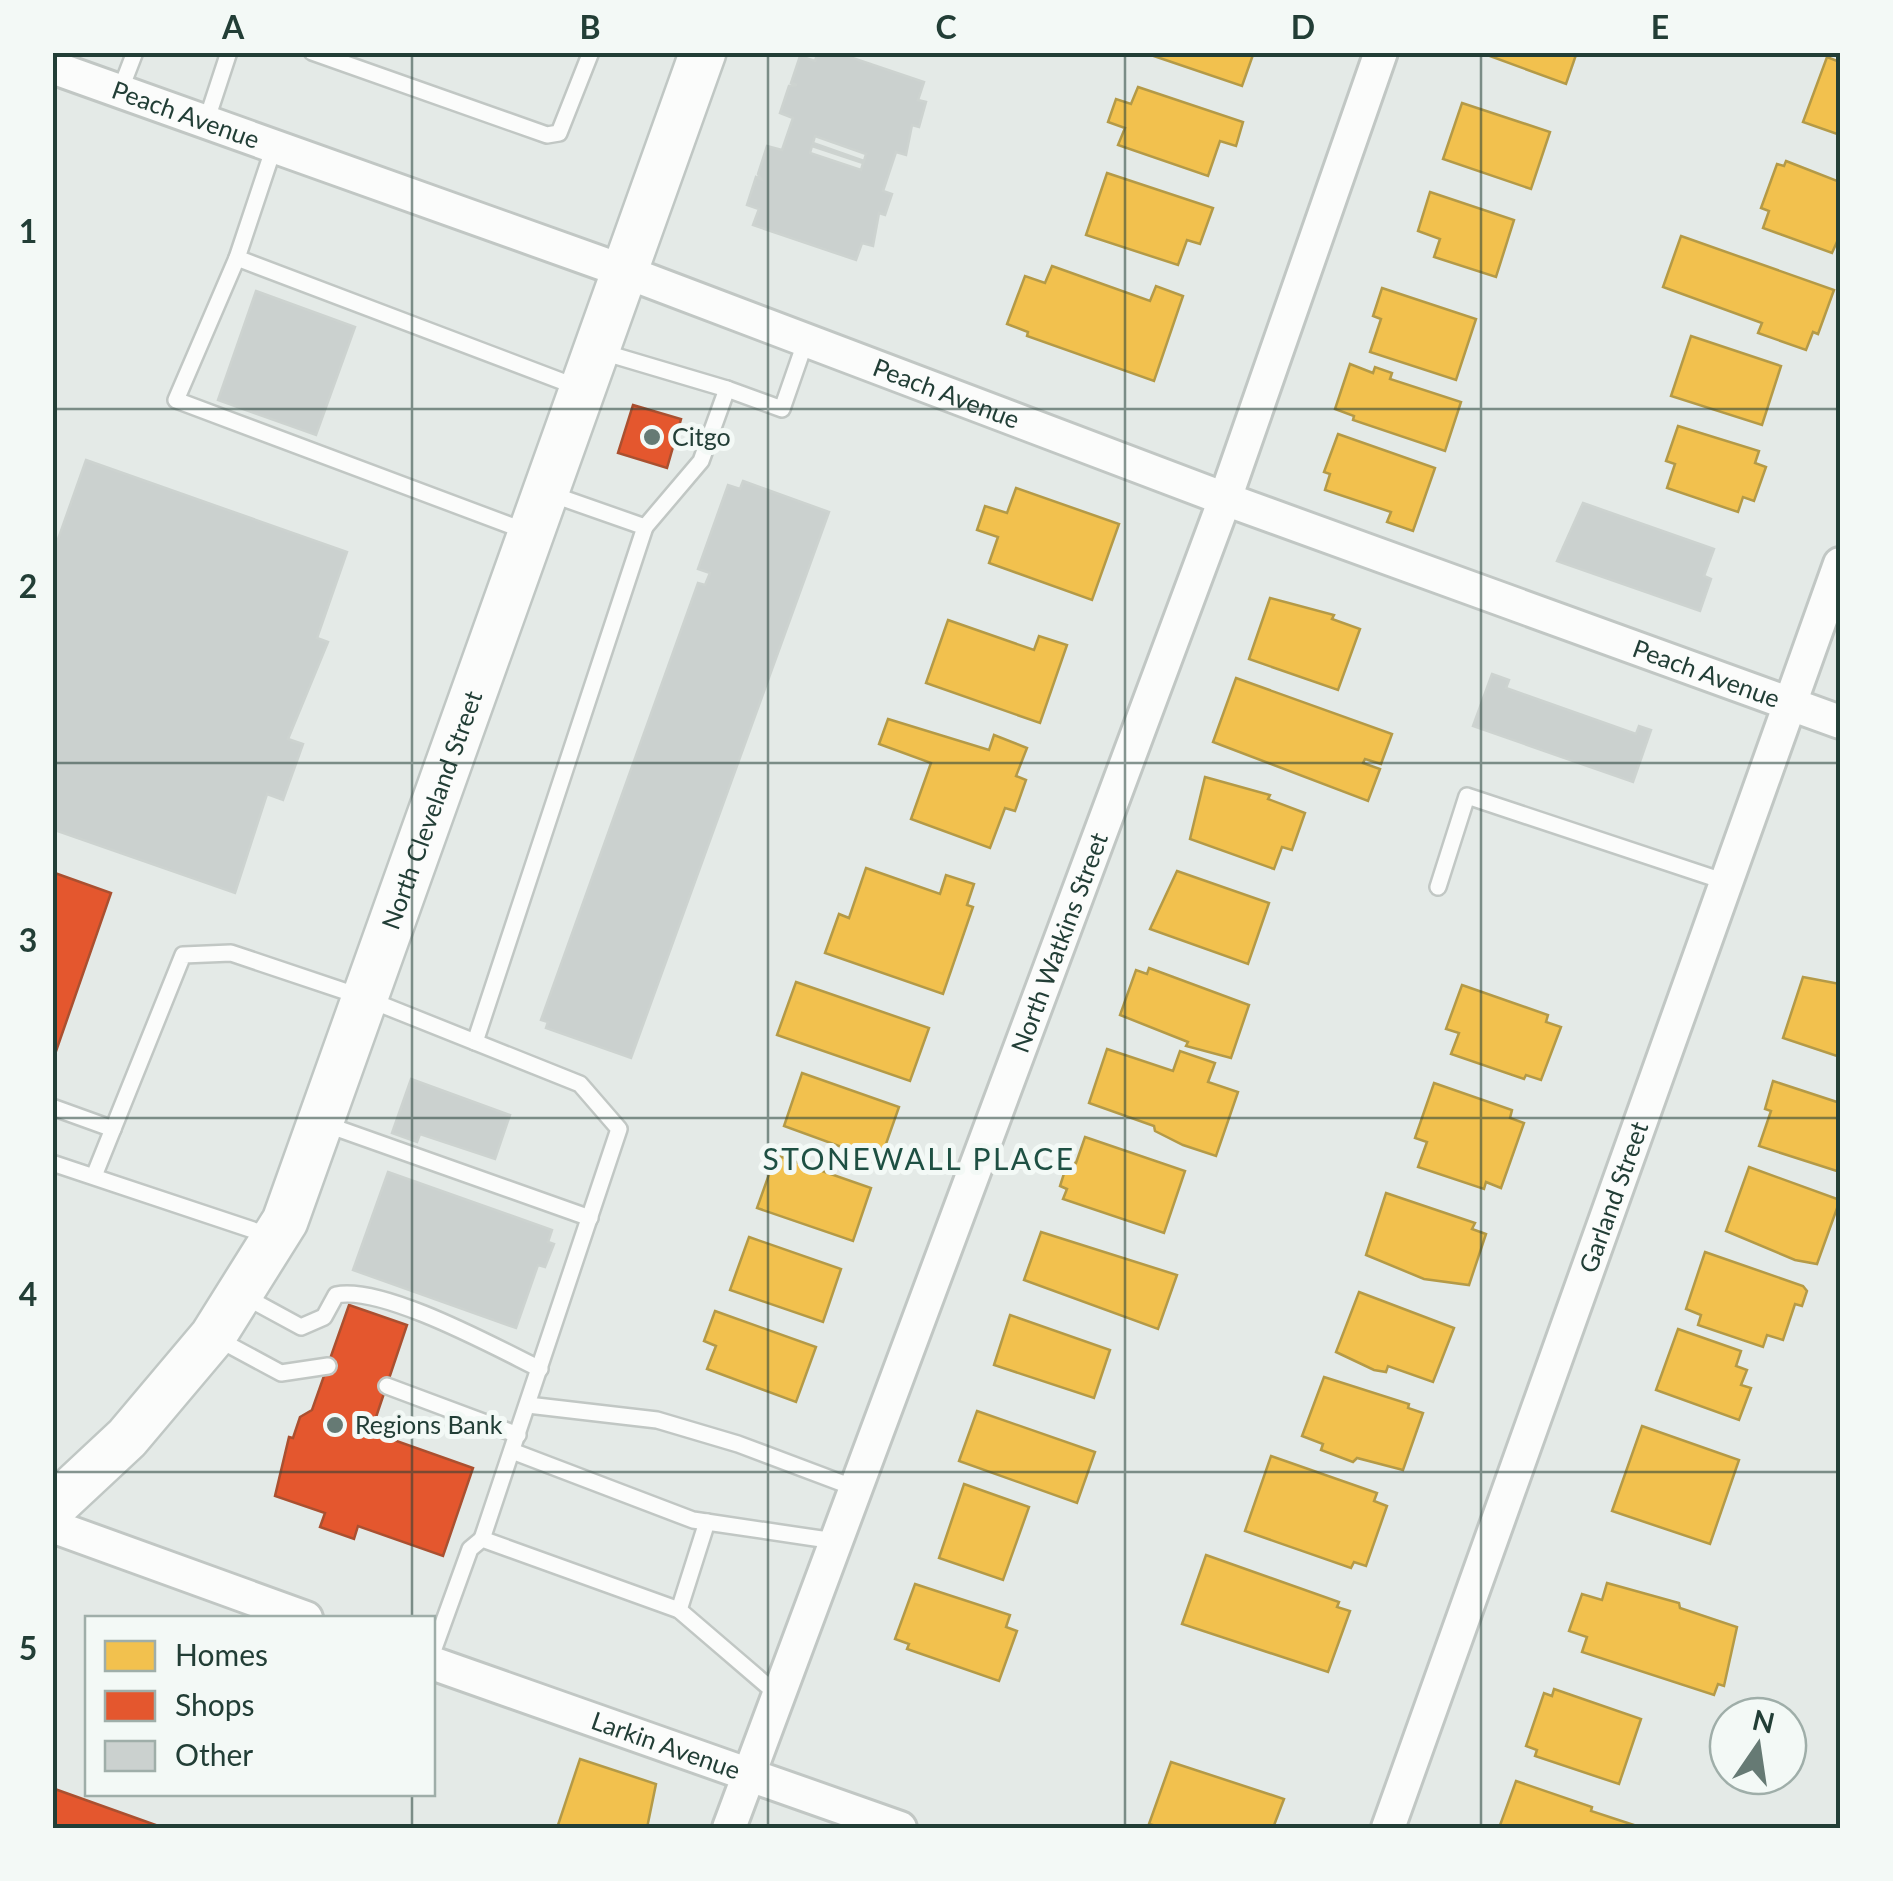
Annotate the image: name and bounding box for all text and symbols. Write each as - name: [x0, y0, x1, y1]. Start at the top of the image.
- text: A: [221, 7, 245, 46]
- text: B: [579, 7, 601, 46]
- text: C: [935, 7, 957, 46]
- text: D: [1291, 7, 1315, 46]
- text: E: [1651, 7, 1669, 46]
- street label: Peach Avenue: [108, 74, 264, 154]
- text: 1: [19, 211, 37, 250]
- street label: Peach Avenue: [869, 351, 1024, 434]
- place label: Citgo: [672, 421, 731, 451]
- marker: Citgo: [641, 426, 663, 448]
- text: 2: [19, 566, 37, 605]
- street label: Peach Avenue: [1629, 632, 1784, 713]
- street label: North Cleveland Street: [375, 686, 487, 933]
- street label: North Watkins Street: [1004, 828, 1113, 1056]
- text: 3: [19, 920, 37, 959]
- street label: Garland Street: [1572, 1117, 1653, 1276]
- district label: STONEWALL PLACE: [763, 1140, 1076, 1176]
- text: 4: [19, 1274, 37, 1313]
- place label: Regions Bank: [355, 1409, 503, 1439]
- marker: Regions Bank: [324, 1414, 346, 1436]
- legend: [85, 1616, 435, 1796]
- text: 5: [19, 1628, 37, 1667]
- text: Homes: [175, 1636, 268, 1672]
- text: Shops: [175, 1686, 255, 1722]
- north arrow: [1708, 1696, 1808, 1796]
- text: N: [1750, 1702, 1778, 1740]
- street label: Larkin Avenue: [588, 1705, 745, 1785]
- text: Other: [175, 1736, 253, 1772]

